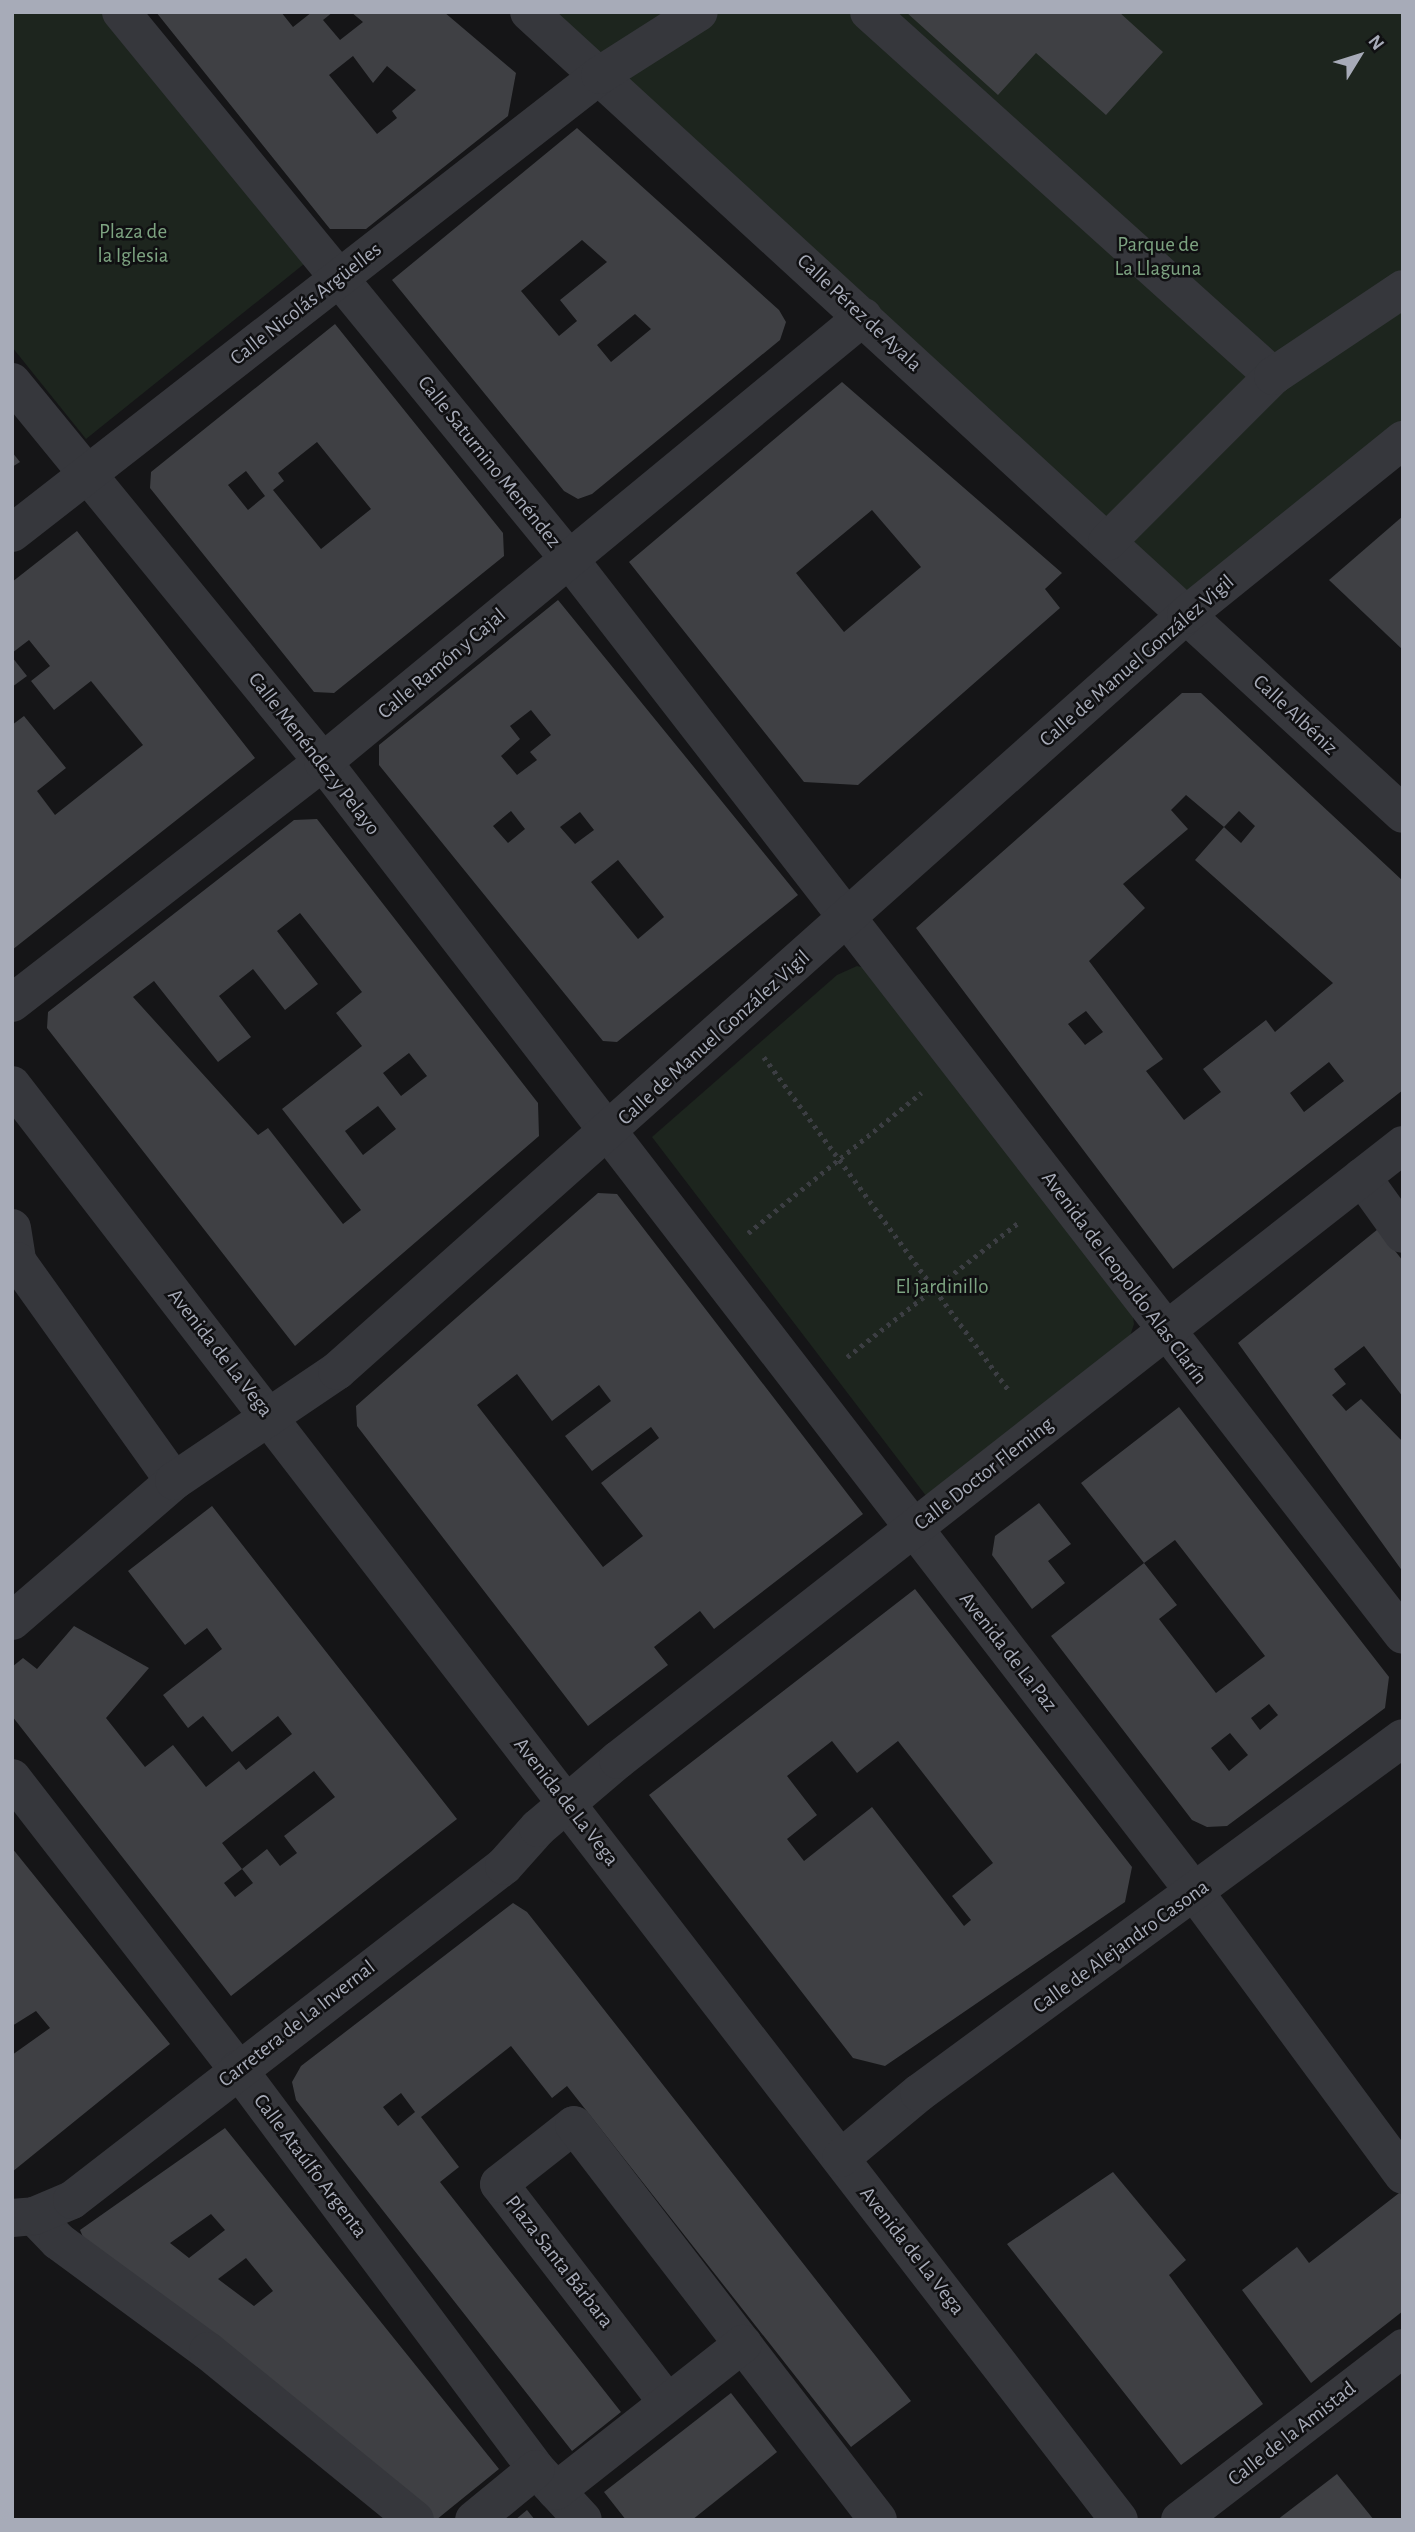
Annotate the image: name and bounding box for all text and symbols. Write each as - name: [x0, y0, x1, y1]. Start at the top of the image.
- north arrow: [1324, 21, 1394, 91]
- text: N: [1364, 32, 1387, 54]
- park label: Plaza de la Iglesia: [97, 219, 169, 269]
- park label: Parque de La Llaguna: [1115, 232, 1201, 282]
- street label: Calle Nicolás Argüelles: [225, 237, 387, 371]
- street label: Calle Pérez de Ayala: [791, 249, 927, 377]
- street label: Calle Saturnino Menéndez: [412, 371, 566, 553]
- street label: Calle de Manuel González Vigil: [1034, 570, 1240, 752]
- street label: Calle Ramón y Cajal: [373, 603, 511, 725]
- street label: Calle Menéndez y Pelayo: [243, 668, 385, 840]
- street label: Calle Albéniz: [1247, 669, 1343, 761]
- street label: Calle de Manuel González Vigil: [613, 945, 815, 1131]
- street label: Avenida de Leopoldo Alas Clarín: [1036, 1167, 1212, 1389]
- park label: El jardinillo: [895, 1274, 989, 1300]
- street label: Avenida de La Vega: [162, 1284, 278, 1422]
- street label: Calle Doctor Fleming: [909, 1412, 1059, 1536]
- street label: Avenida de La Paz: [954, 1587, 1062, 1717]
- street label: Avenida de La Vega: [508, 1733, 624, 1871]
- street label: Calle de Alejandro Casona: [1028, 1875, 1214, 2019]
- street label: Carretera de La Invernal: [214, 1955, 380, 2093]
- street label: Calle Ataúlfo Argenta: [248, 2089, 372, 2243]
- street label: Avenida de La Vega: [854, 2182, 970, 2320]
- street label: Plaza Santa Bárbara: [499, 2191, 619, 2333]
- street label: Calle de la Amistad: [1223, 2376, 1361, 2492]

